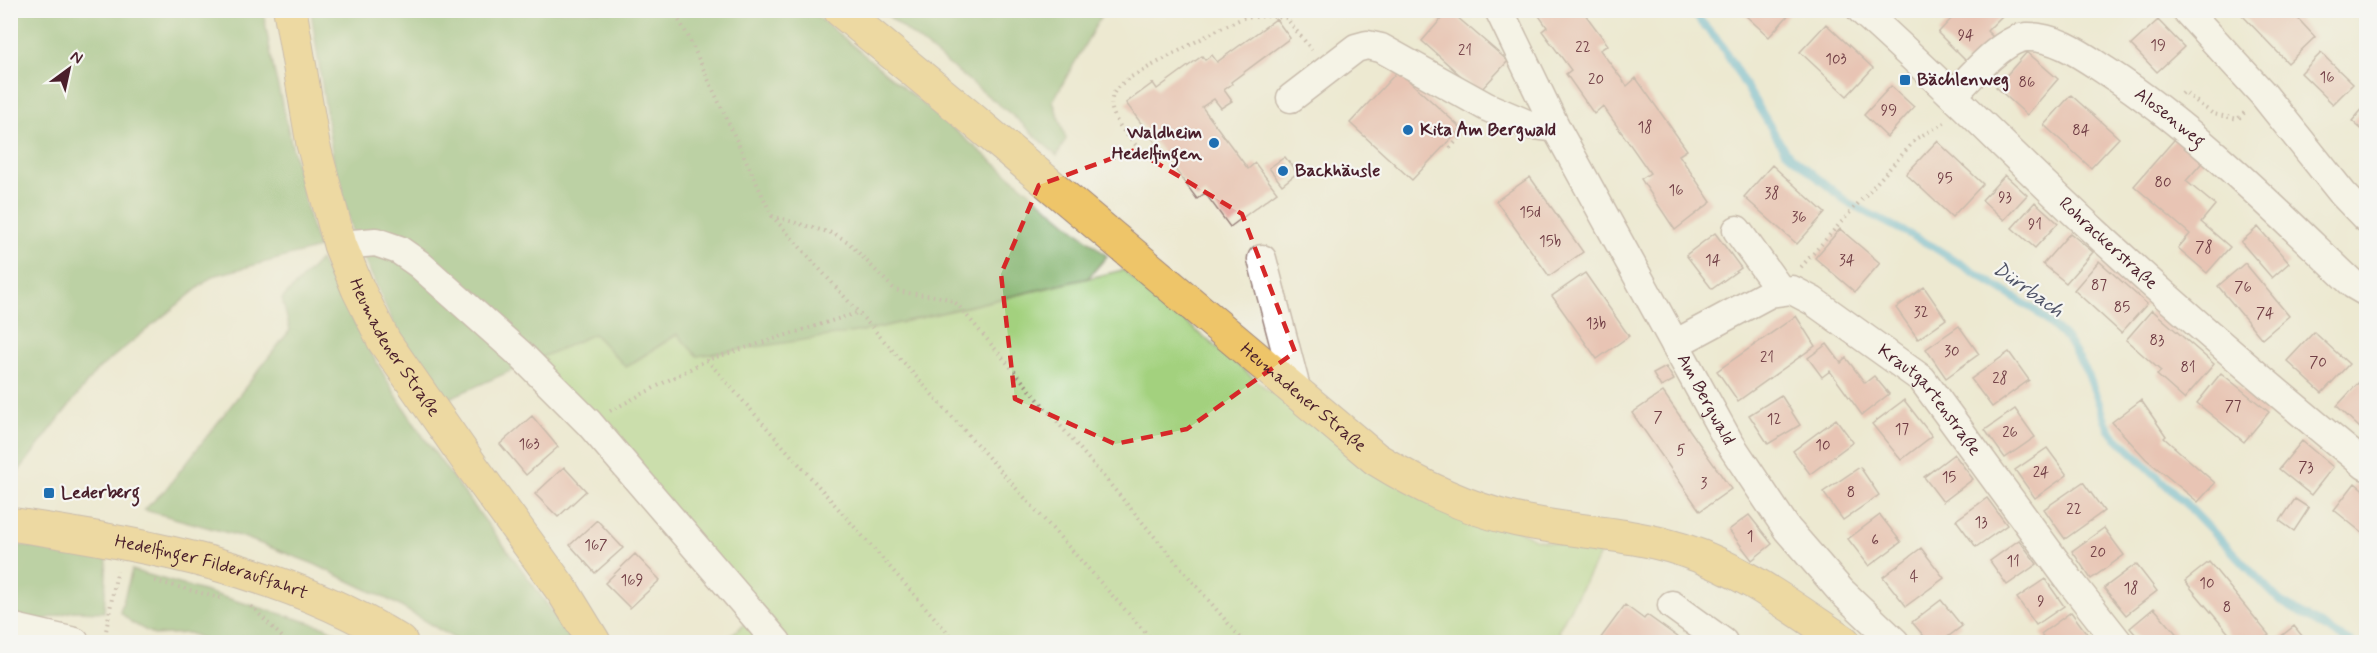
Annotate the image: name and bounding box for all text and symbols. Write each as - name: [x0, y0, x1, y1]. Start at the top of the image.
- house number: 94: [1958, 26, 1974, 46]
- house number: 19: [2150, 36, 2166, 56]
- house number: 22: [1575, 38, 1591, 58]
- north arrow: [39, 39, 99, 99]
- house number: 21: [1458, 41, 1472, 61]
- text: N: [66, 46, 87, 69]
- house number: 103: [1825, 50, 1847, 70]
- place label: Bächlenweg: [1917, 68, 2009, 92]
- house number: 16: [2319, 68, 2335, 88]
- house number: 20: [1588, 70, 1604, 90]
- marker: Bächlenweg: [1898, 73, 1912, 87]
- house number: 86: [2019, 73, 2035, 93]
- street label: Alosenweg: [2129, 82, 2210, 155]
- house number: 99: [1881, 101, 1897, 121]
- place label: Kita Am Bergwald: [1420, 118, 1556, 142]
- house number: 18: [1638, 118, 1652, 138]
- place label: Waldheim Hedelfingen: [1112, 121, 1203, 168]
- house number: 84: [2072, 121, 2090, 141]
- marker: Kita Am Bergwald: [1401, 123, 1415, 137]
- marker: Waldheim Hedelfingen: [1207, 136, 1221, 150]
- place label: Backhäusle: [1295, 159, 1380, 183]
- marker: Backhäusle: [1276, 164, 1290, 178]
- house number: 95: [1937, 169, 1953, 189]
- house number: 80: [2154, 173, 2172, 193]
- house number: 16: [1668, 181, 1684, 201]
- house number: 38: [1764, 184, 1780, 204]
- house number: 93: [1998, 188, 2012, 208]
- street label: Rohrackerstraße: [2053, 192, 2163, 295]
- house number: 15d: [1519, 203, 1541, 223]
- house number: 36: [1791, 208, 1807, 228]
- house number: 91: [2028, 215, 2042, 235]
- house number: 15b: [1539, 232, 1561, 252]
- house number: 78: [2195, 238, 2213, 258]
- house number: 14: [1705, 251, 1721, 271]
- house number: 34: [1839, 251, 1855, 271]
- water label: Dürrbach: [1987, 256, 2069, 324]
- street label: Heumadener Straße: [343, 275, 446, 422]
- house number: 87: [2091, 276, 2107, 296]
- house number: 76: [2234, 278, 2252, 298]
- house number: 85: [2114, 298, 2130, 318]
- house number: 32: [1914, 303, 1928, 323]
- house number: 74: [2256, 304, 2274, 324]
- house number: 13b: [1586, 314, 1606, 334]
- house number: 83: [2150, 331, 2164, 351]
- street label: Heumadener Straße: [1235, 337, 1372, 458]
- street label: Krautgartenstraße: [1873, 339, 1986, 461]
- house number: 30: [1944, 342, 1960, 362]
- house number: 21: [1760, 348, 1774, 368]
- street label: Am Bergwald: [1671, 350, 1740, 449]
- house number: 70: [2309, 353, 2327, 373]
- house number: 81: [2181, 358, 2195, 378]
- house number: 28: [1992, 369, 2008, 389]
- house number: 77: [2225, 397, 2242, 417]
- house number: 7: [1653, 408, 1663, 428]
- house number: 12: [1767, 410, 1781, 430]
- house number: 17: [1895, 420, 1910, 440]
- house number: 26: [2002, 423, 2018, 443]
- house number: 163: [518, 435, 540, 455]
- house number: 10: [1815, 436, 1831, 456]
- house number: 5: [1676, 441, 1686, 461]
- house number: 73: [2298, 458, 2314, 478]
- house number: 24: [2033, 463, 2049, 483]
- house number: 15: [1942, 468, 1956, 488]
- house number: 3: [1701, 474, 1708, 494]
- place label: Lederberg: [61, 481, 140, 507]
- house number: 8: [1847, 483, 1855, 503]
- marker: Lederberg: [42, 486, 56, 500]
- house number: 22: [2066, 500, 2082, 520]
- house number: 13: [1974, 513, 1988, 533]
- house number: 1: [1747, 527, 1753, 547]
- street label: Hedelfinger Filderauffahrt: [113, 529, 311, 606]
- house number: 6: [1871, 531, 1879, 551]
- house number: 167: [584, 536, 608, 556]
- house number: 20: [2090, 543, 2106, 563]
- house number: 11: [2006, 552, 2020, 572]
- house number: 4: [1910, 567, 1919, 587]
- house number: 169: [621, 571, 643, 591]
- house number: 10: [2199, 574, 2215, 594]
- house number: 18: [2124, 579, 2138, 599]
- house number: 9: [2037, 592, 2045, 612]
- house number: 8: [2223, 598, 2231, 618]

